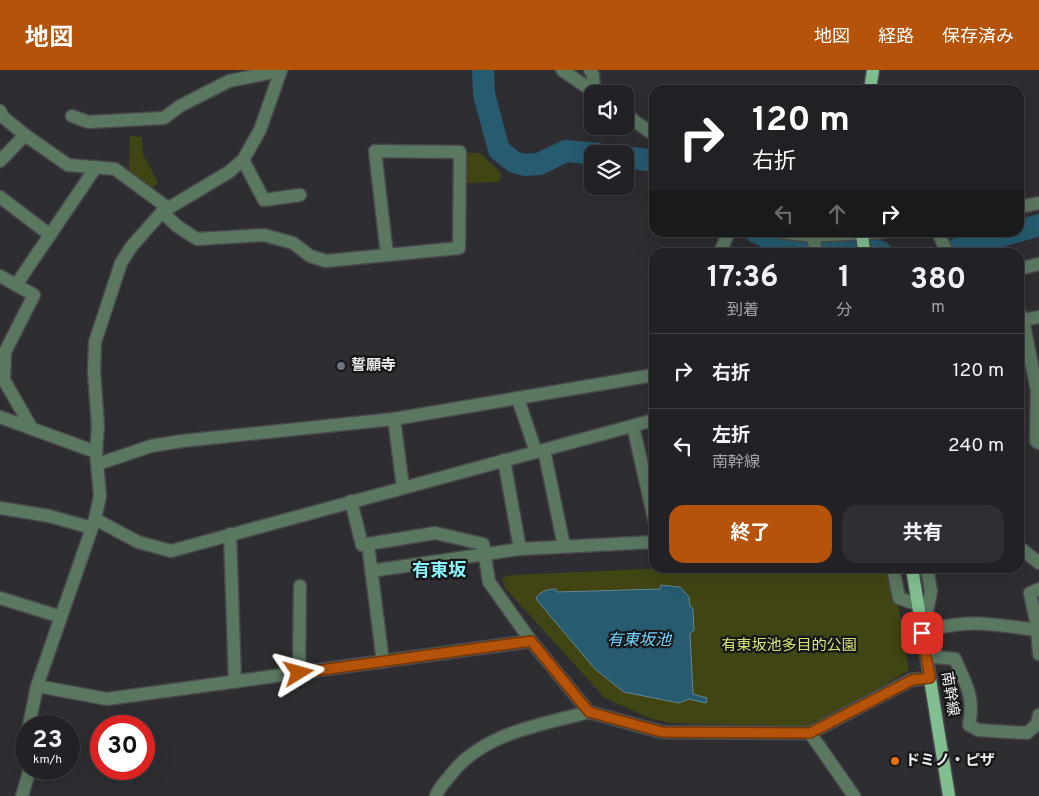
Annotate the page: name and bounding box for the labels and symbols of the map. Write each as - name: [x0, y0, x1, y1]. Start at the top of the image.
- place label: 誓願寺: [351, 357, 396, 376]
- marker: 誓願寺: [335, 360, 347, 372]
- district label: 有東坂: [412, 560, 467, 583]
- pin: [901, 612, 943, 654]
- water label: 有東坂池: [607, 631, 673, 651]
- park label: 有東坂池多目的公園: [721, 637, 857, 656]
- position arrow: [272, 646, 324, 698]
- street label: 南幹線: [936, 670, 962, 718]
- speed limit sign: 30: [90, 715, 155, 780]
- place label: ドミノ・ピザ: [905, 752, 995, 771]
- marker: ドミノ・ピザ: [889, 755, 901, 767]

